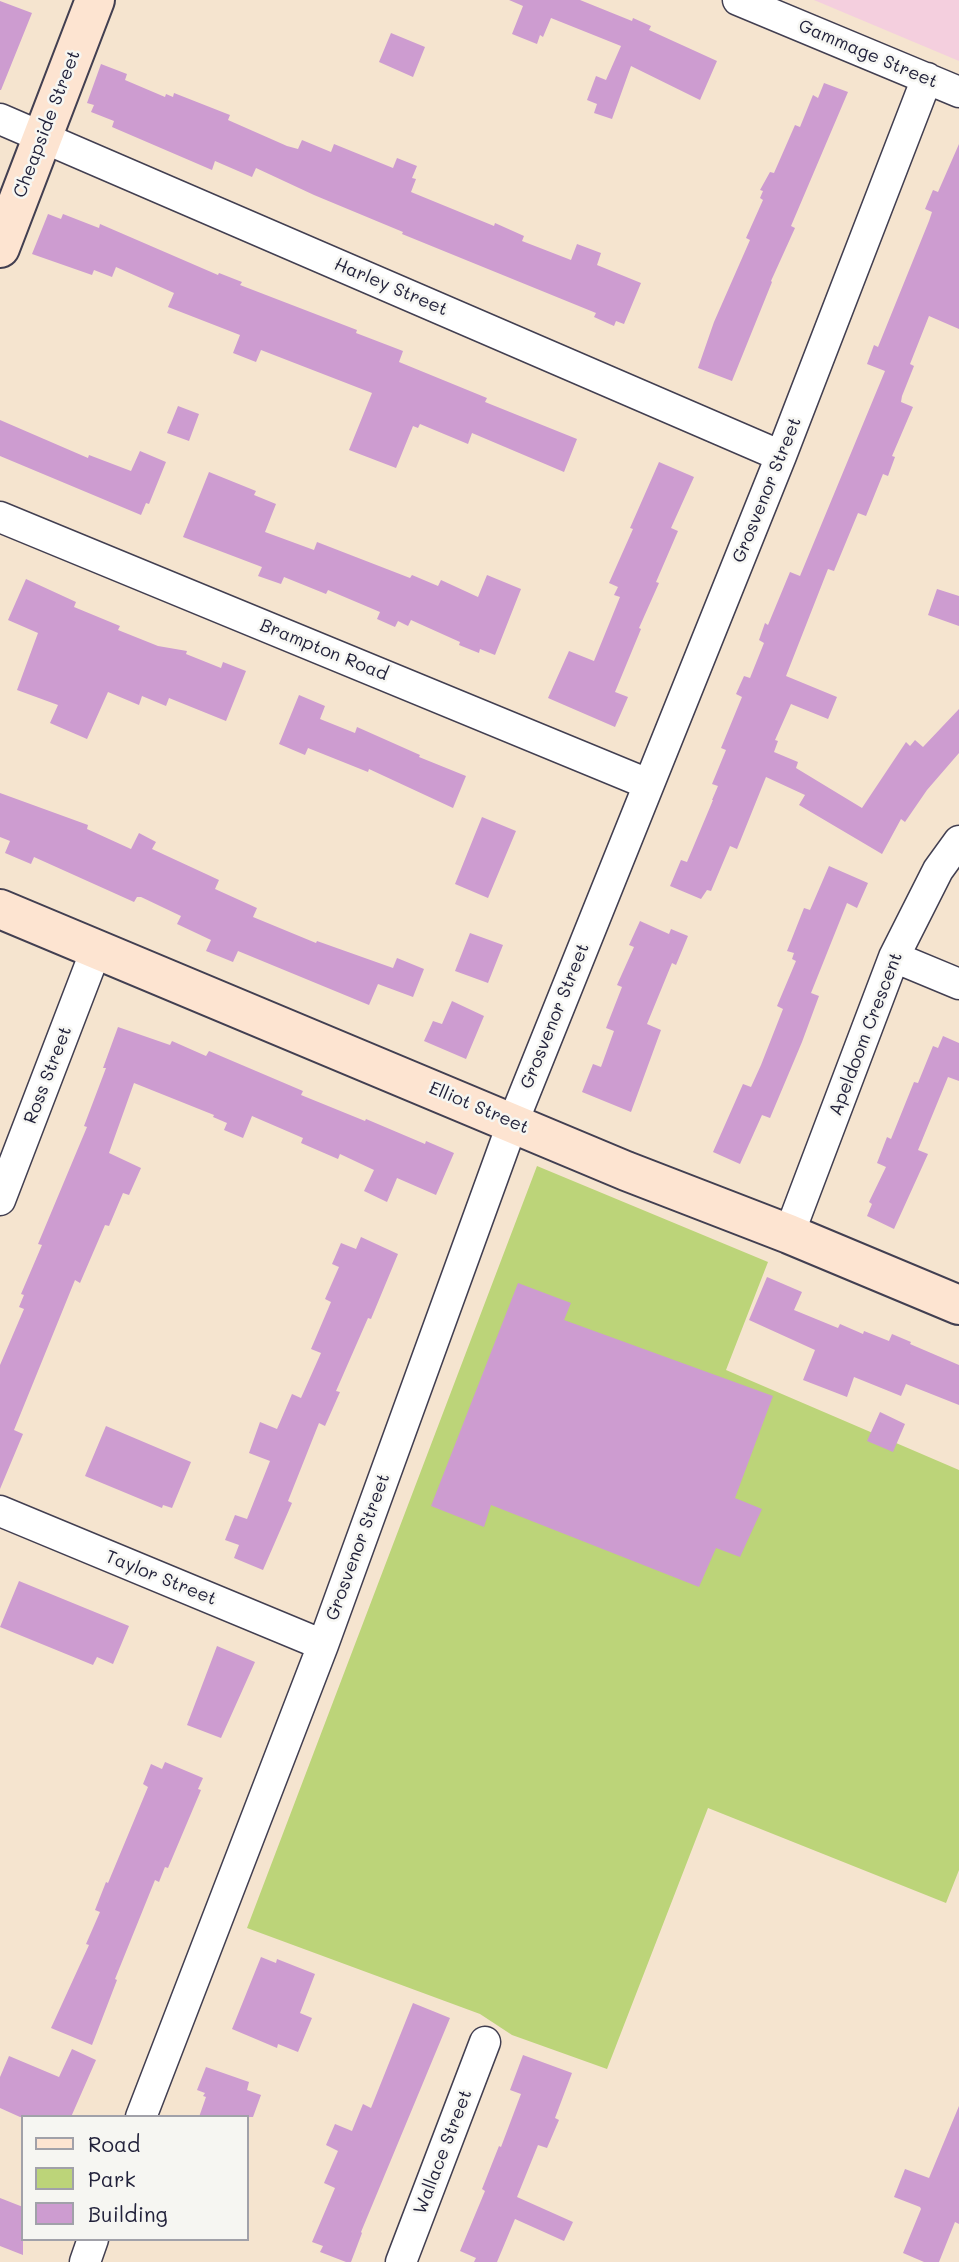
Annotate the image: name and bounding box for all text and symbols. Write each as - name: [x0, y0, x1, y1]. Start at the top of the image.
- street label: Gammage Street: [795, 15, 941, 93]
- street label: Cheapside Street: [9, 47, 85, 201]
- street label: Harley Street: [331, 253, 451, 321]
- street label: Grosvenor Street: [728, 414, 806, 566]
- street label: Brampton Road: [257, 615, 391, 685]
- street label: Grosvenor Street: [516, 940, 594, 1092]
- street label: Apeldoom Crescent: [825, 949, 907, 1119]
- street label: Ross Street: [20, 1023, 76, 1127]
- street label: Elliot Street: [426, 1077, 532, 1139]
- street label: Grosvenor Street: [321, 1470, 395, 1624]
- street label: Taylor Street: [102, 1546, 220, 1610]
- street label: Wallace Street: [409, 2086, 477, 2218]
- legend: [21, 2115, 248, 2241]
- text: Road: [88, 2130, 140, 2157]
- text: Park: [88, 2165, 136, 2192]
- text: Building: [88, 2200, 168, 2227]

